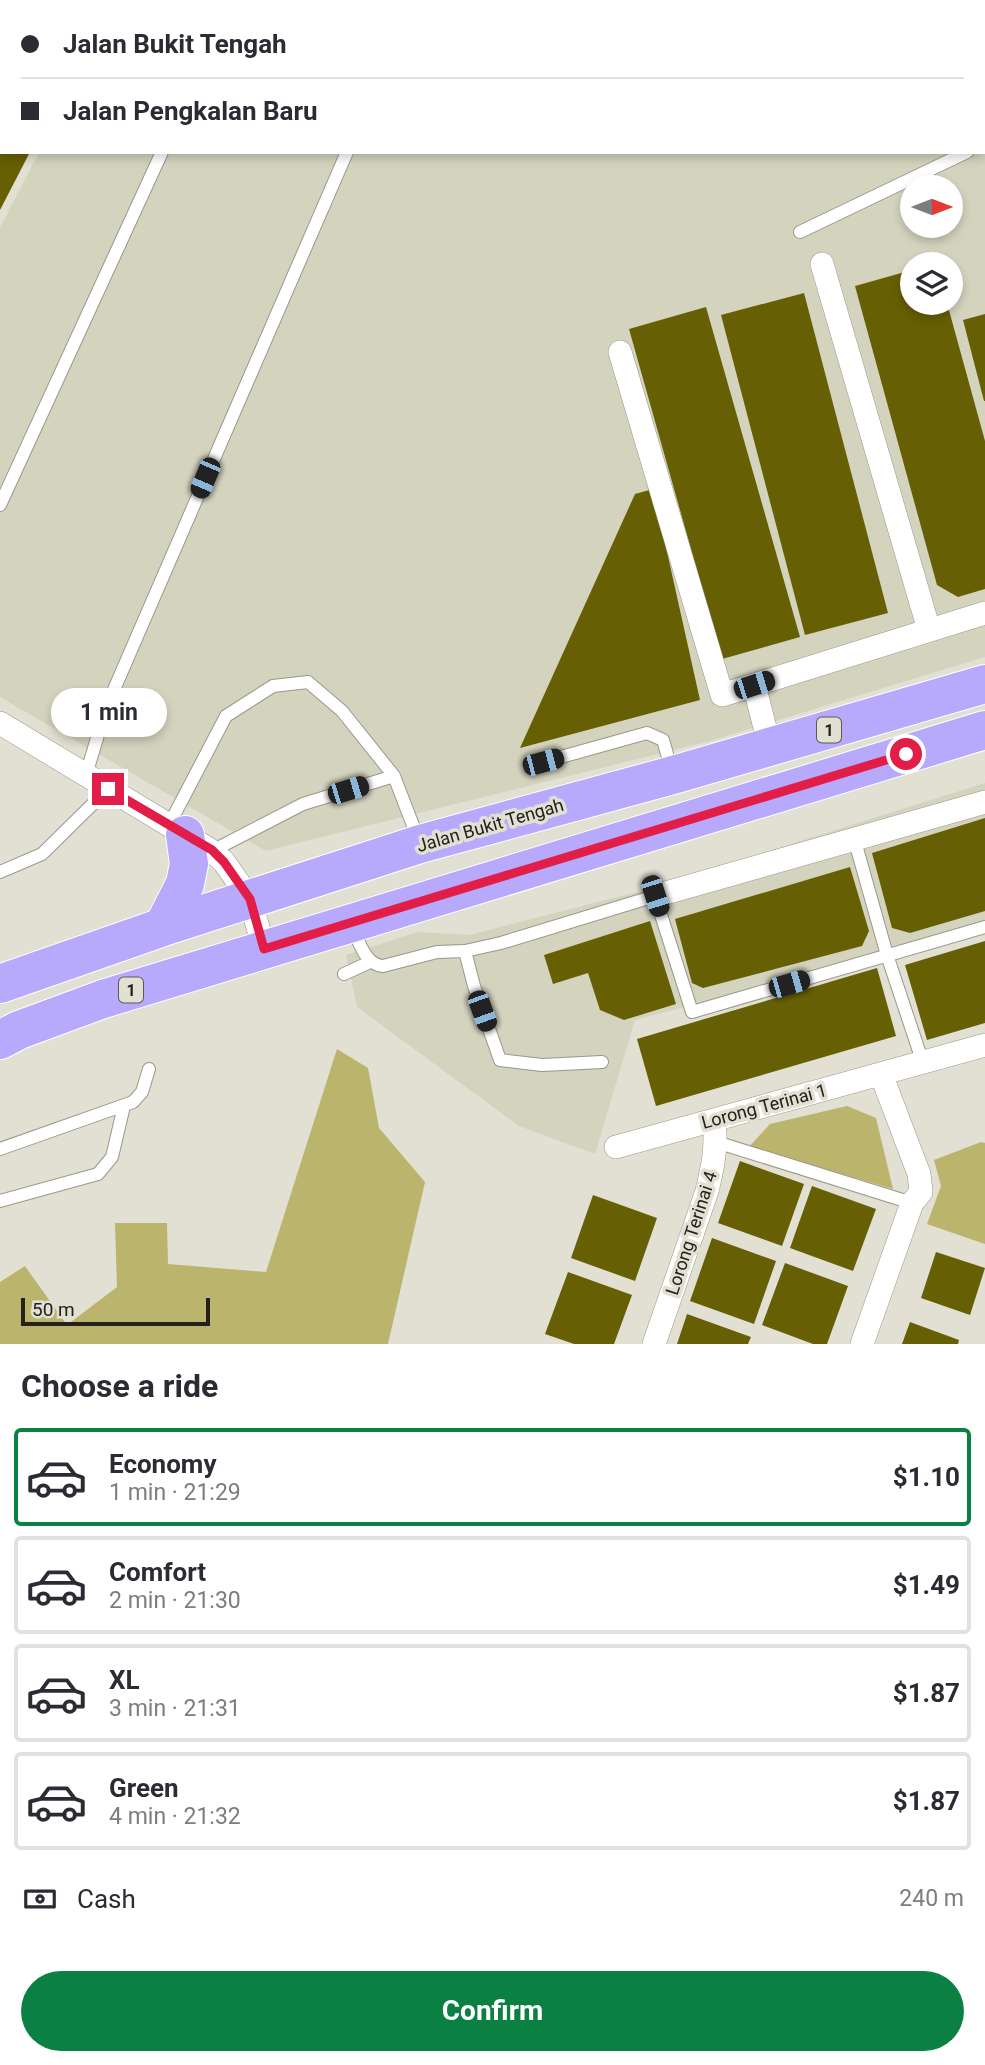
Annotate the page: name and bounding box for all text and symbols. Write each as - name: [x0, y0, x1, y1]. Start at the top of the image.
- text: Jalan Bukit Tengah: [63, 29, 287, 59]
- text: Jalan Pengkalan Baru: [63, 96, 318, 126]
- north arrow: [900, 175, 962, 238]
- map controls: [900, 175, 963, 315]
- button: layers: [900, 252, 963, 315]
- car: [188, 455, 223, 501]
- car: [731, 669, 778, 701]
- callout: 1 min: [50, 688, 166, 736]
- text: 1 min: [80, 699, 138, 726]
- road number: 1: [817, 718, 841, 743]
- route start: [890, 738, 922, 770]
- car: [520, 746, 567, 778]
- route end: [92, 773, 124, 805]
- car: [325, 774, 372, 806]
- street label: Jalan Bukit Tengah: [414, 794, 566, 856]
- car: [639, 873, 672, 919]
- car: [766, 968, 813, 1000]
- road number: 1: [119, 978, 143, 1002]
- car: [465, 988, 500, 1034]
- street label: Lorong Terinai 1: [699, 1079, 829, 1133]
- street label: Lorong Terinai 4: [661, 1168, 721, 1298]
- scale bar: [21, 1295, 210, 1327]
- text: 50 m: [32, 1298, 75, 1321]
- text: Choose a ride: [21, 1367, 218, 1405]
- icon: car: [25, 1446, 88, 1509]
- text: Economy: [109, 1449, 216, 1479]
- text: $1.10: [893, 1462, 960, 1492]
- text: 1 min · 21:29: [109, 1479, 241, 1506]
- icon: car: [25, 1554, 88, 1617]
- text: Comfort: [109, 1557, 206, 1587]
- text: $1.49: [893, 1570, 960, 1600]
- text: 2 min · 21:30: [109, 1587, 241, 1614]
- icon: car: [25, 1662, 88, 1725]
- text: XL: [109, 1665, 140, 1695]
- text: $1.87: [893, 1678, 960, 1708]
- text: 3 min · 21:31: [109, 1695, 241, 1722]
- icon: car: [25, 1770, 88, 1833]
- text: Green: [109, 1773, 179, 1803]
- text: $1.87: [893, 1786, 960, 1816]
- text: 4 min · 21:32: [109, 1803, 241, 1830]
- icon: cash: [21, 1880, 59, 1918]
- text: Cash: [77, 1884, 136, 1914]
- text: 240 m: [899, 1885, 964, 1912]
- button: Confirm: [21, 1971, 964, 2051]

